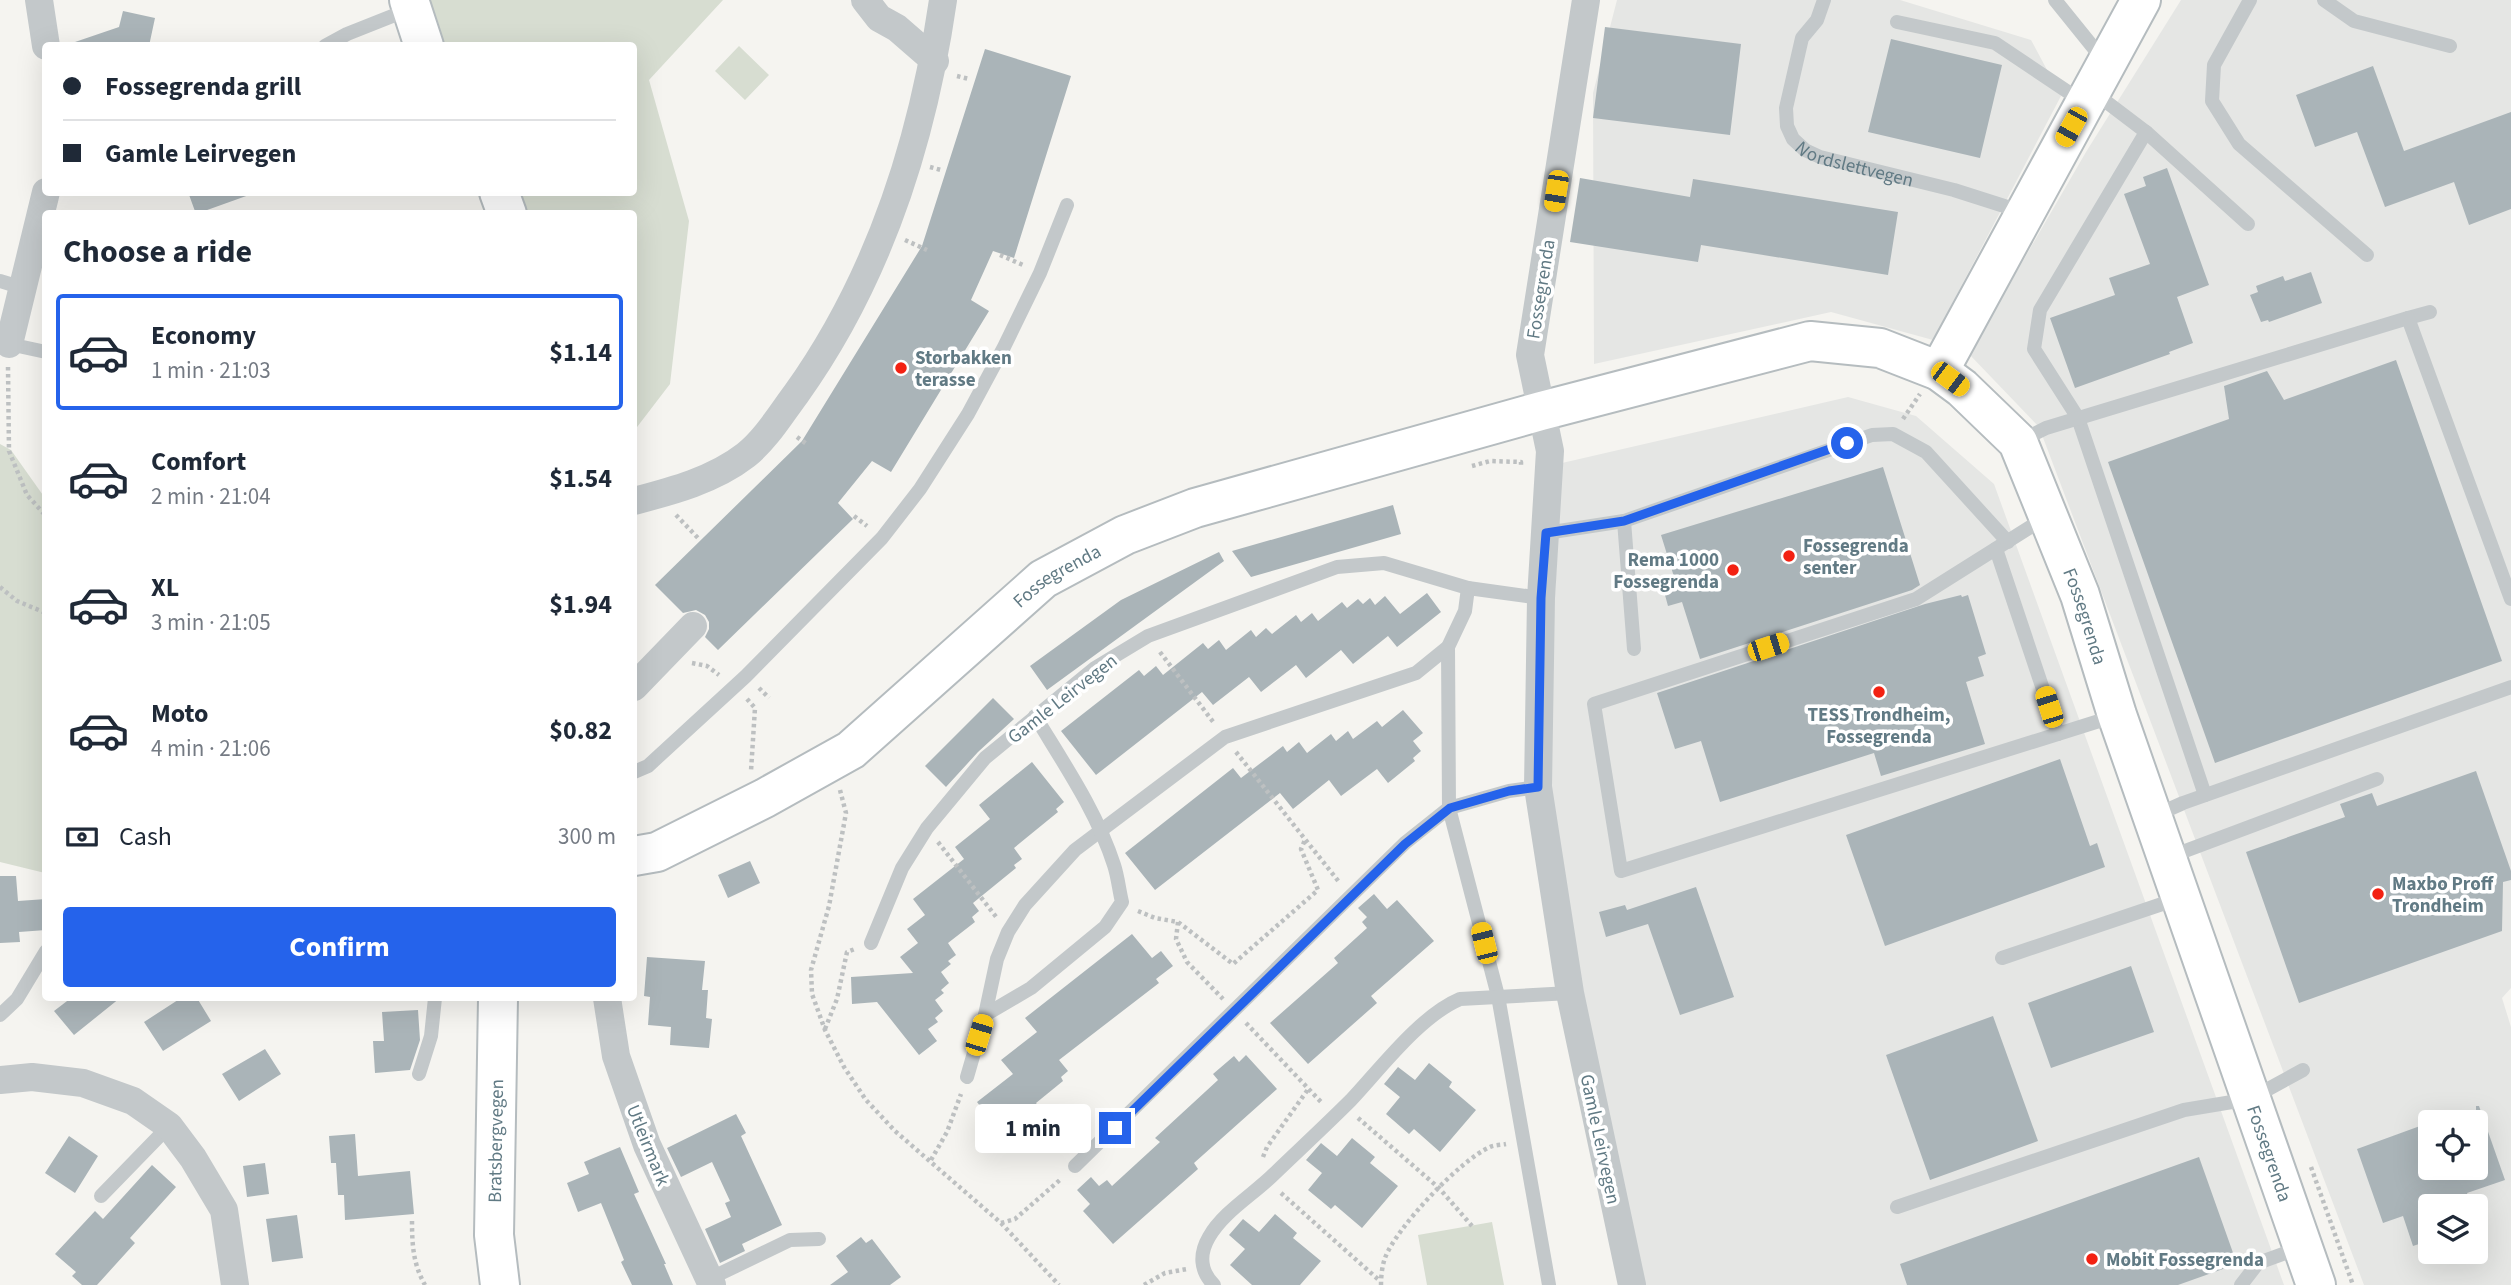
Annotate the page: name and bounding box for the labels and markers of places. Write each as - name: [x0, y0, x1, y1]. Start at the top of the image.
- place label: Storbakken terasse: [915, 345, 1012, 394]
- marker: Storbakken terasse: [893, 360, 909, 376]
- place label: Fossegrenda senter: [1803, 533, 1909, 582]
- place label: Rema 1000 Fossegrenda: [1613, 547, 1719, 596]
- marker: Fossegrenda senter: [1781, 548, 1797, 564]
- marker: Rema 1000 Fossegrenda: [1725, 562, 1741, 578]
- marker: TESS Trondheim, Fossegrenda: [1871, 684, 1887, 700]
- place label: TESS Trondheim, Fossegrenda: [1808, 702, 1950, 751]
- place label: Maxbo Proff Trondheim: [2392, 871, 2495, 920]
- marker: Maxbo Proff Trondheim: [2370, 886, 2386, 902]
- place label: Mobit Fossegrenda: [2106, 1247, 2264, 1274]
- marker: Mobit Fossegrenda: [2084, 1251, 2100, 1267]

